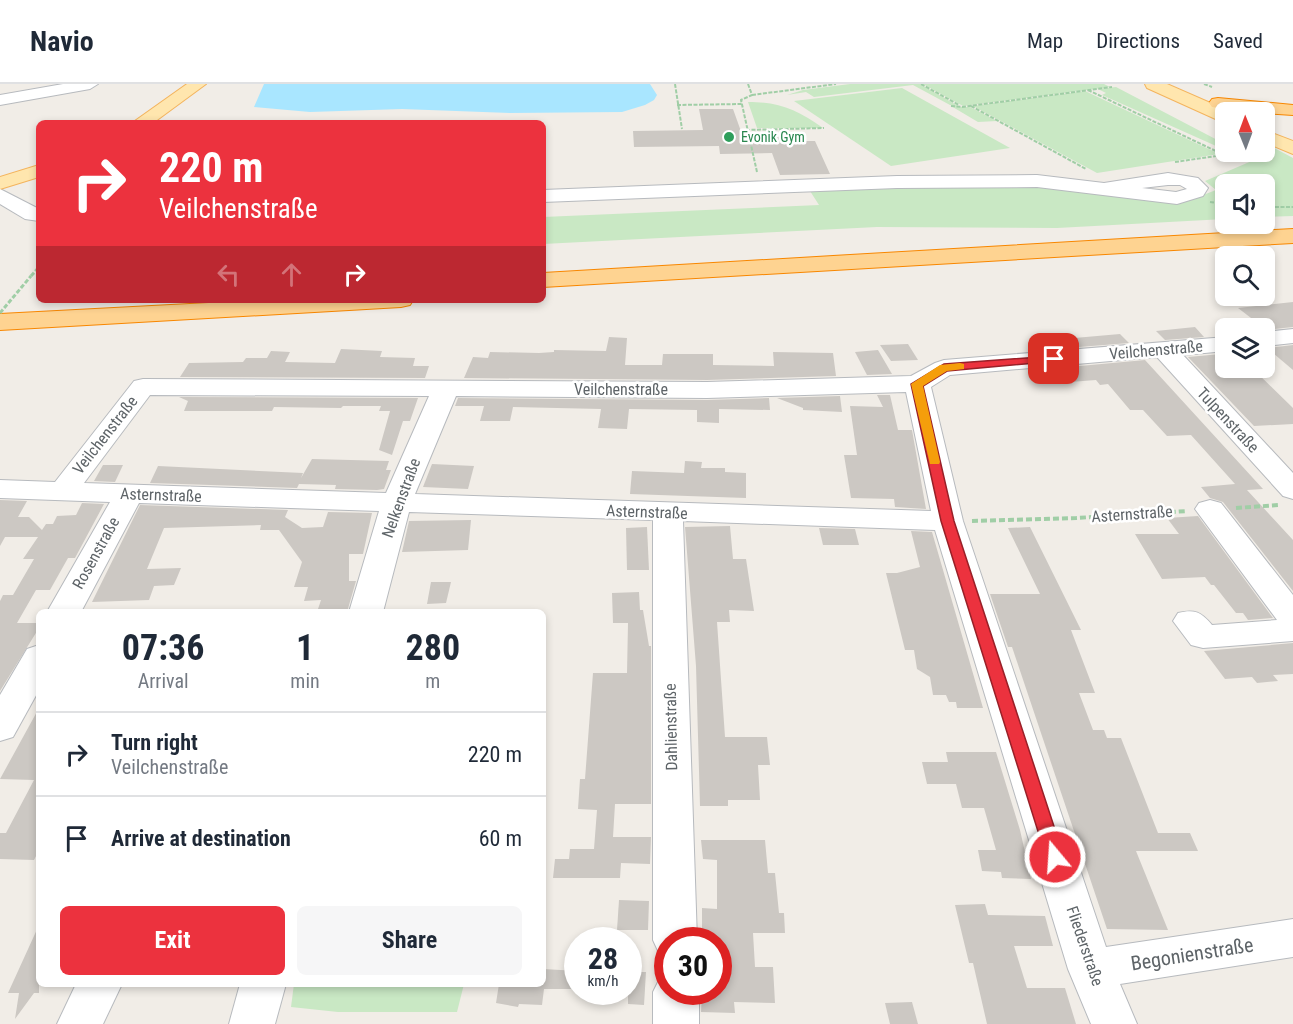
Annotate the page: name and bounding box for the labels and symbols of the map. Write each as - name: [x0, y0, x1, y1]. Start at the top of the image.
- north arrow: [1215, 102, 1275, 162]
- place label: Evonik Gym: [741, 129, 805, 145]
- marker: Evonik Gym: [722, 130, 736, 144]
- pin: [1028, 333, 1079, 384]
- street label: Veilchenstraße: [1108, 336, 1204, 364]
- street label: Veilchenstraße: [574, 380, 668, 399]
- street label: Tulpenstraße: [1193, 383, 1263, 457]
- street label: Veilchenstraße: [69, 392, 141, 478]
- street label: Nelkenstraße: [378, 456, 424, 540]
- street label: Asternstraße: [120, 484, 202, 506]
- street label: Asternstraße: [606, 501, 688, 523]
- street label: Asternstraße: [1091, 502, 1173, 526]
- street label: Rosenstraße: [68, 514, 124, 592]
- street label: Dahlienstraße: [661, 683, 681, 771]
- position arrow: [1023, 825, 1087, 889]
- street label: Fliederstraße: [1063, 904, 1107, 988]
- speed limit sign: 30: [654, 927, 732, 1005]
- street label: Begonienstraße: [1129, 932, 1255, 976]

